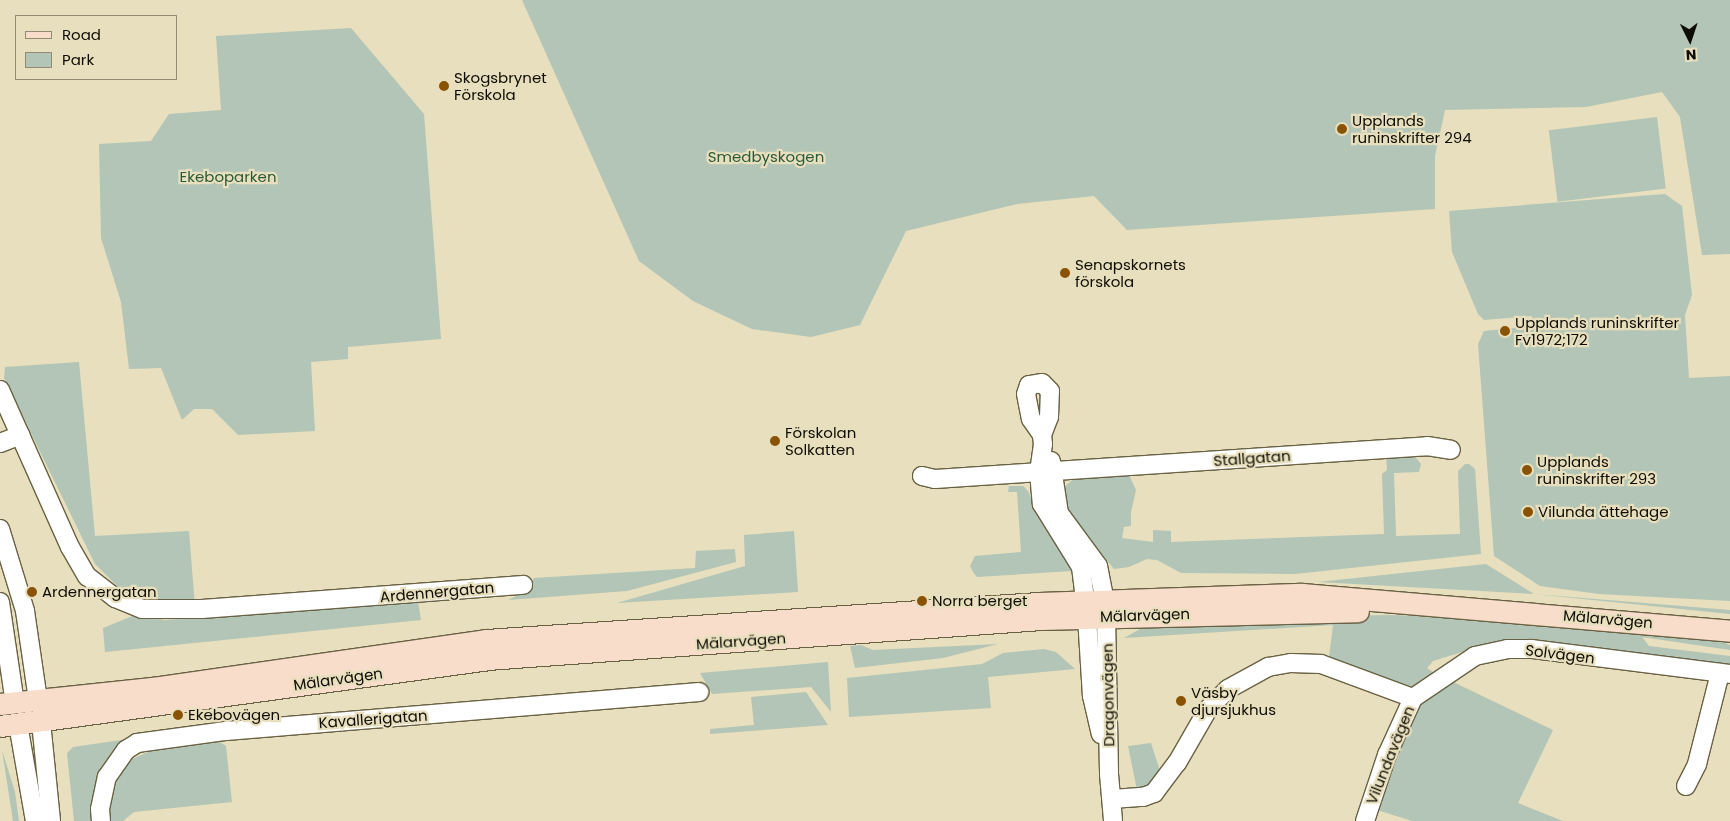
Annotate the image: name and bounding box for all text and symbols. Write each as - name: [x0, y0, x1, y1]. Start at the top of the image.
- legend: [15, 15, 178, 80]
- north arrow: [1665, 15, 1715, 65]
- text: Road: [62, 24, 101, 45]
- text: N: [1685, 45, 1697, 65]
- text: Park: [62, 49, 94, 70]
- place label: Skogsbrynet Förskola: [454, 68, 547, 103]
- marker: Skogsbrynet Förskola: [438, 80, 450, 92]
- place label: Upplands runinskrifter 294: [1352, 111, 1472, 146]
- marker: Upplands runinskrifter 294: [1336, 123, 1348, 135]
- park label: Smedbyskogen: [708, 148, 824, 166]
- park label: Ekeboparken: [180, 168, 276, 186]
- place label: Senapskornets förskola: [1075, 255, 1186, 290]
- marker: Senapskornets förskola: [1059, 267, 1071, 279]
- place label: Upplands runinskrifter Fv1972;172: [1515, 313, 1679, 348]
- marker: Upplands runinskrifter Fv1972;172: [1499, 325, 1511, 337]
- place label: Förskolan Solkatten: [785, 423, 856, 458]
- marker: Förskolan Solkatten: [769, 435, 781, 447]
- street label: Stallgatan: [1213, 446, 1291, 470]
- place label: Upplands runinskrifter 293: [1537, 452, 1656, 487]
- marker: Upplands runinskrifter 293: [1521, 464, 1533, 476]
- place label: Vilunda ättehage: [1538, 503, 1669, 521]
- marker: Vilunda ättehage: [1522, 506, 1534, 518]
- street label: Ardennergatan: [379, 578, 495, 606]
- place label: Ardennergatan: [42, 583, 157, 601]
- marker: Ardennergatan: [26, 586, 38, 598]
- place label: Norra berget: [932, 592, 1027, 610]
- marker: Norra berget: [916, 595, 928, 607]
- street label: Mälarvägen: [1100, 604, 1190, 626]
- street label: Mälarvägen: [1562, 606, 1654, 632]
- street label: Mälarvägen: [695, 629, 787, 653]
- street label: Solvägen: [1524, 641, 1596, 667]
- street label: Dragonvägen: [1098, 643, 1118, 747]
- street label: Mälarvägen: [292, 664, 384, 694]
- place label: Väsby djursjukhus: [1191, 683, 1276, 718]
- marker: Väsby djursjukhus: [1175, 695, 1187, 707]
- street label: Vilundavägen: [1362, 703, 1418, 807]
- place label: Ekebovägen: [188, 706, 280, 724]
- street label: Kavallerigatan: [318, 706, 428, 732]
- marker: Ekebovägen: [172, 709, 184, 721]

